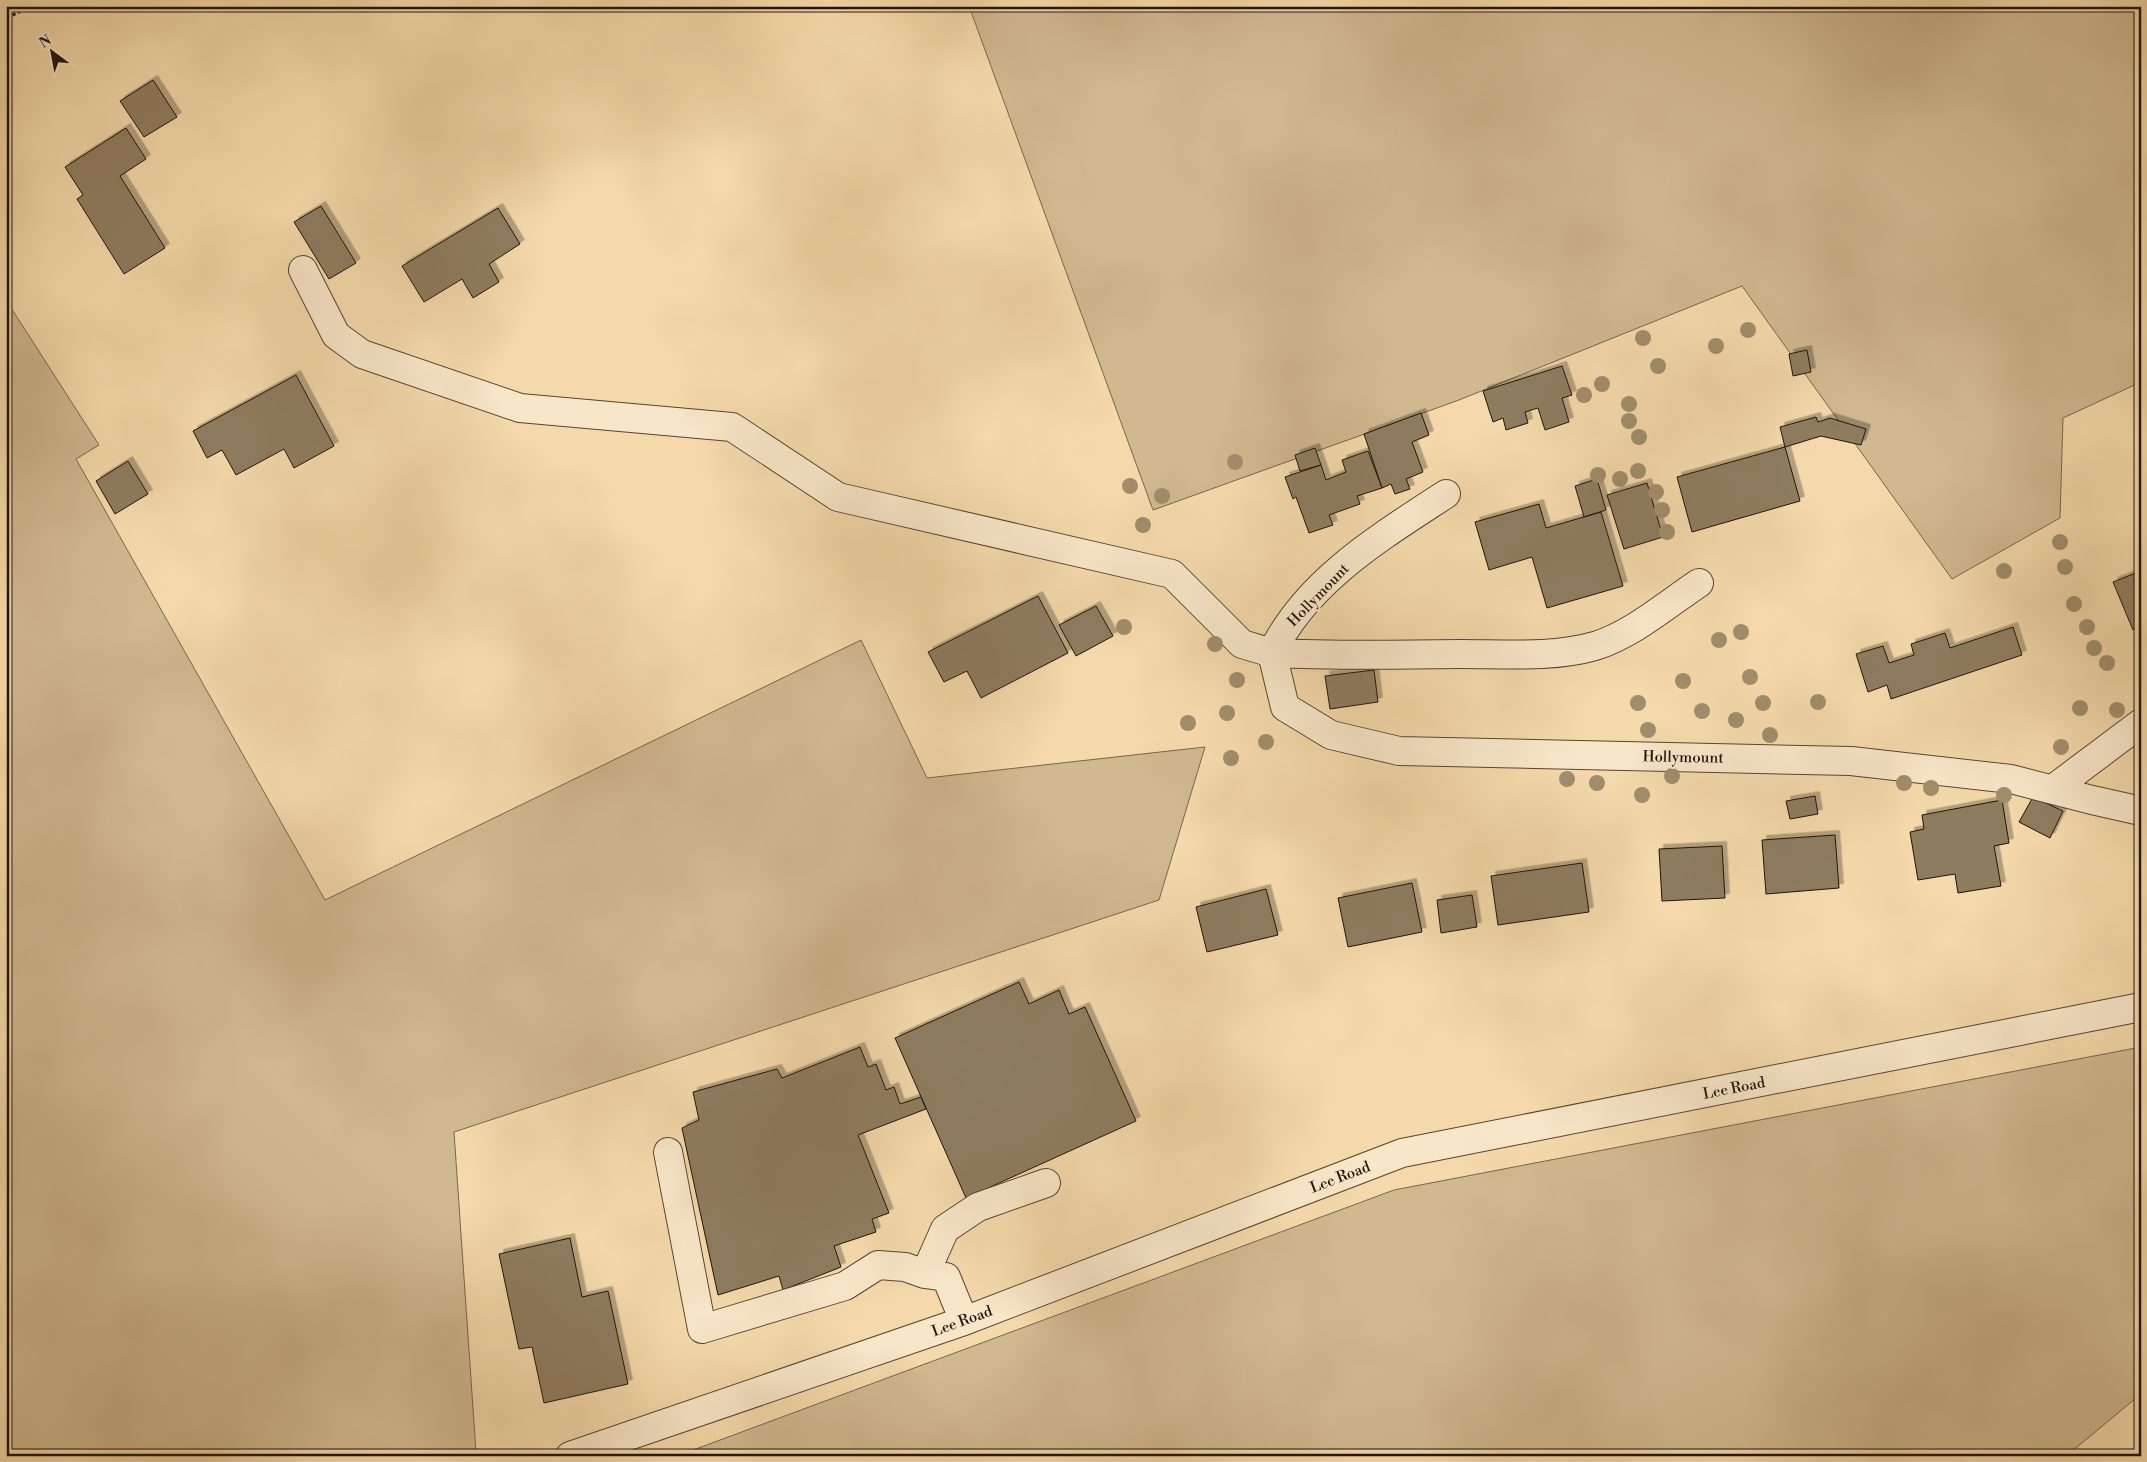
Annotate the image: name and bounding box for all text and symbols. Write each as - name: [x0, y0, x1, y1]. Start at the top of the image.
- north arrow: [28, 28, 78, 78]
- text: N: [36, 31, 55, 52]
- street label: Hollymount: [1283, 559, 1354, 631]
- street label: Hollymount: [1642, 747, 1724, 768]
- street label: Lee Road: [1701, 1073, 1767, 1104]
- street label: Lee Road: [1307, 1157, 1373, 1198]
- street label: Lee Road: [929, 1302, 995, 1341]

